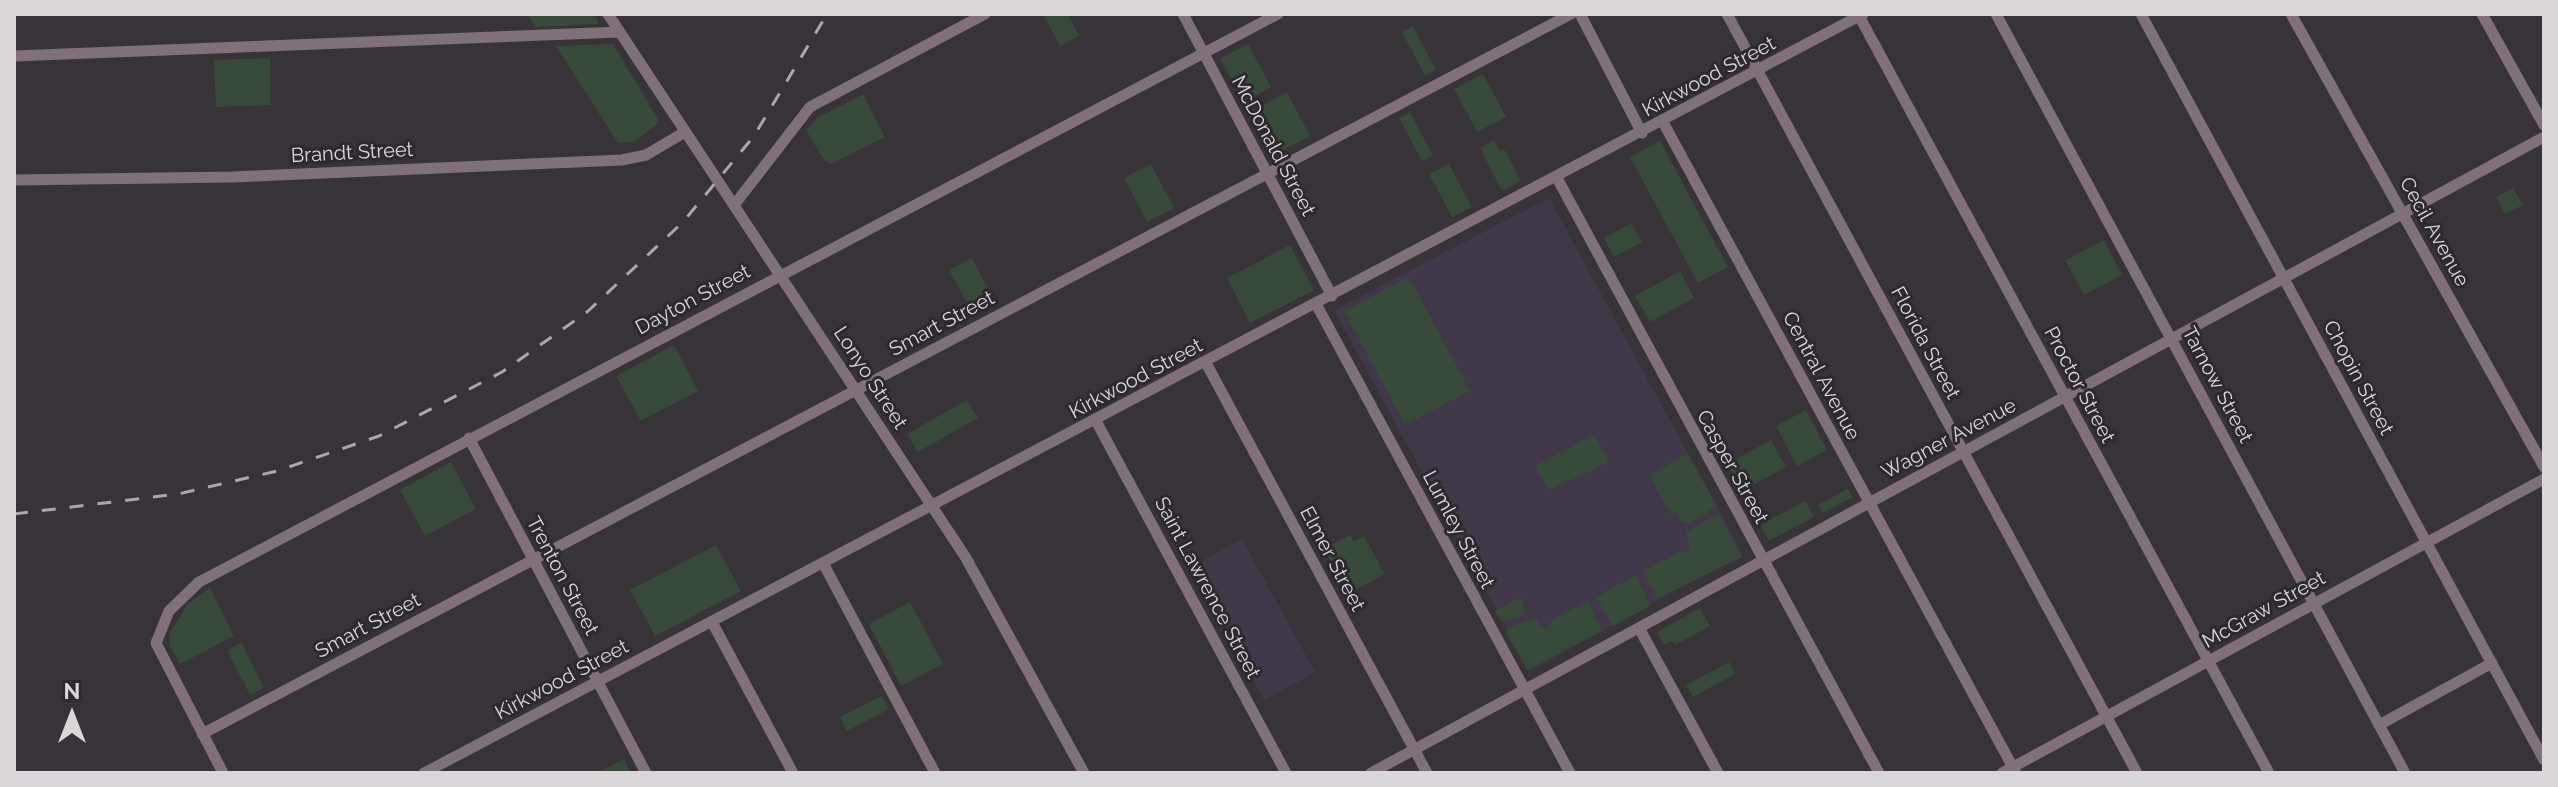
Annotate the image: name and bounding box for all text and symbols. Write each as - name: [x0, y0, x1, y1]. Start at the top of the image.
- street label: Kirkwood Street: [1638, 32, 1780, 122]
- street label: McDonald Street: [1226, 72, 1320, 220]
- street label: Brandt Street: [290, 138, 414, 168]
- street label: Cecil Avenue: [2394, 173, 2474, 291]
- street label: Dayton Street: [632, 260, 754, 340]
- street label: Florida Street: [1885, 282, 1965, 404]
- street label: Smart Street: [885, 286, 999, 362]
- street label: Central Avenue: [1777, 308, 1865, 444]
- street label: Chopin Street: [2318, 317, 2398, 439]
- street label: Lonyo Street: [828, 322, 912, 434]
- street label: Proctor Street: [2038, 323, 2120, 447]
- street label: Tarnow Street: [2176, 323, 2258, 447]
- street label: Kirkwood Street: [1065, 334, 1207, 424]
- street label: Wagner Avenue: [1878, 393, 2020, 485]
- street label: Casper Street: [1691, 406, 1773, 528]
- street label: Lumley Street: [1417, 467, 1499, 593]
- street label: Saint Lawrence Street: [1149, 493, 1265, 683]
- street label: Elmer Street: [1294, 502, 1370, 616]
- street label: Trenton Street: [521, 513, 603, 639]
- street label: McGraw Street: [2198, 566, 2330, 654]
- street label: Smart Street: [311, 588, 425, 664]
- street label: Kirkwood Street: [491, 635, 633, 725]
- north arrow: [32, 675, 112, 755]
- text: N: [64, 678, 80, 704]

